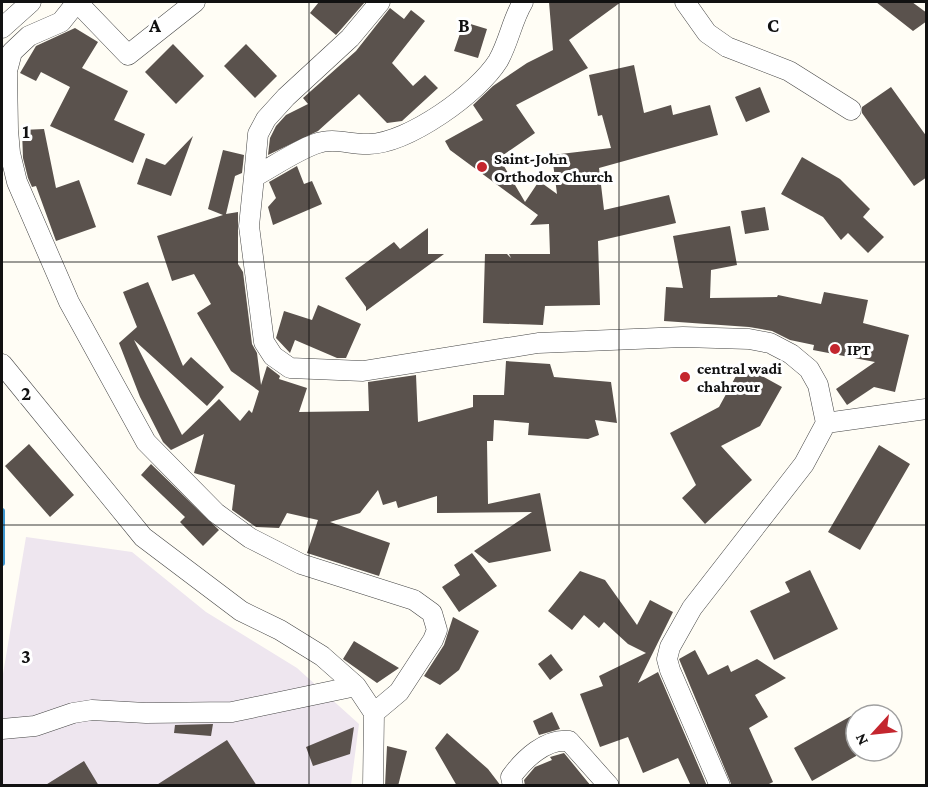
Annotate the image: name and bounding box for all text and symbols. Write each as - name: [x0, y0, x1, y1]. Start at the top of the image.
- text: A: [148, 14, 162, 36]
- text: B: [458, 14, 470, 36]
- text: C: [767, 14, 779, 36]
- text: 1: [22, 120, 30, 142]
- place label: Saint-John Orthodox Church: [494, 150, 613, 185]
- marker: Saint-John Orthodox Church: [475, 160, 489, 174]
- place label: IPT: [847, 341, 871, 358]
- marker: IPT: [828, 342, 842, 356]
- place label: central wadi chahrour: [697, 360, 782, 395]
- marker: central wadi chahrour: [678, 370, 692, 384]
- text: 2: [21, 382, 31, 404]
- text: 3: [21, 645, 31, 667]
- north arrow: [844, 703, 904, 763]
- text: N: [851, 731, 871, 748]

